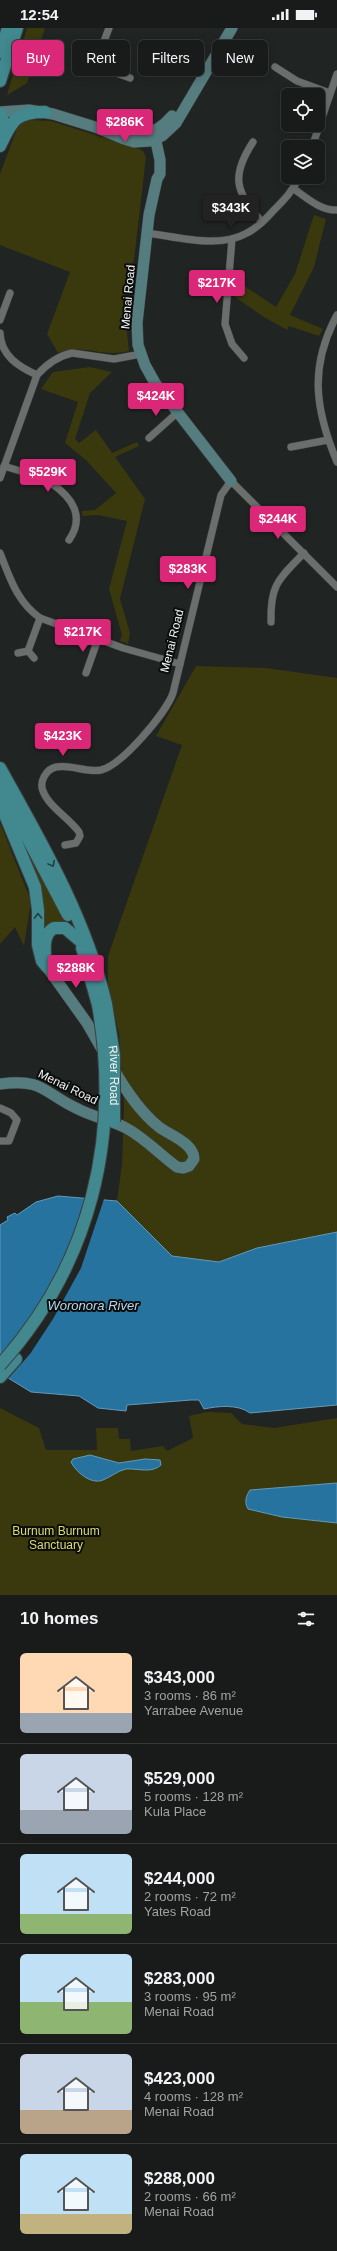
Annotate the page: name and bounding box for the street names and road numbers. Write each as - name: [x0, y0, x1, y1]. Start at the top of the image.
- street label: Menai Road: [118, 264, 138, 330]
- street label: Menai Road: [157, 608, 187, 674]
- street label: River Road: [106, 1044, 121, 1105]
- street label: Menai Road: [36, 1067, 100, 1107]

